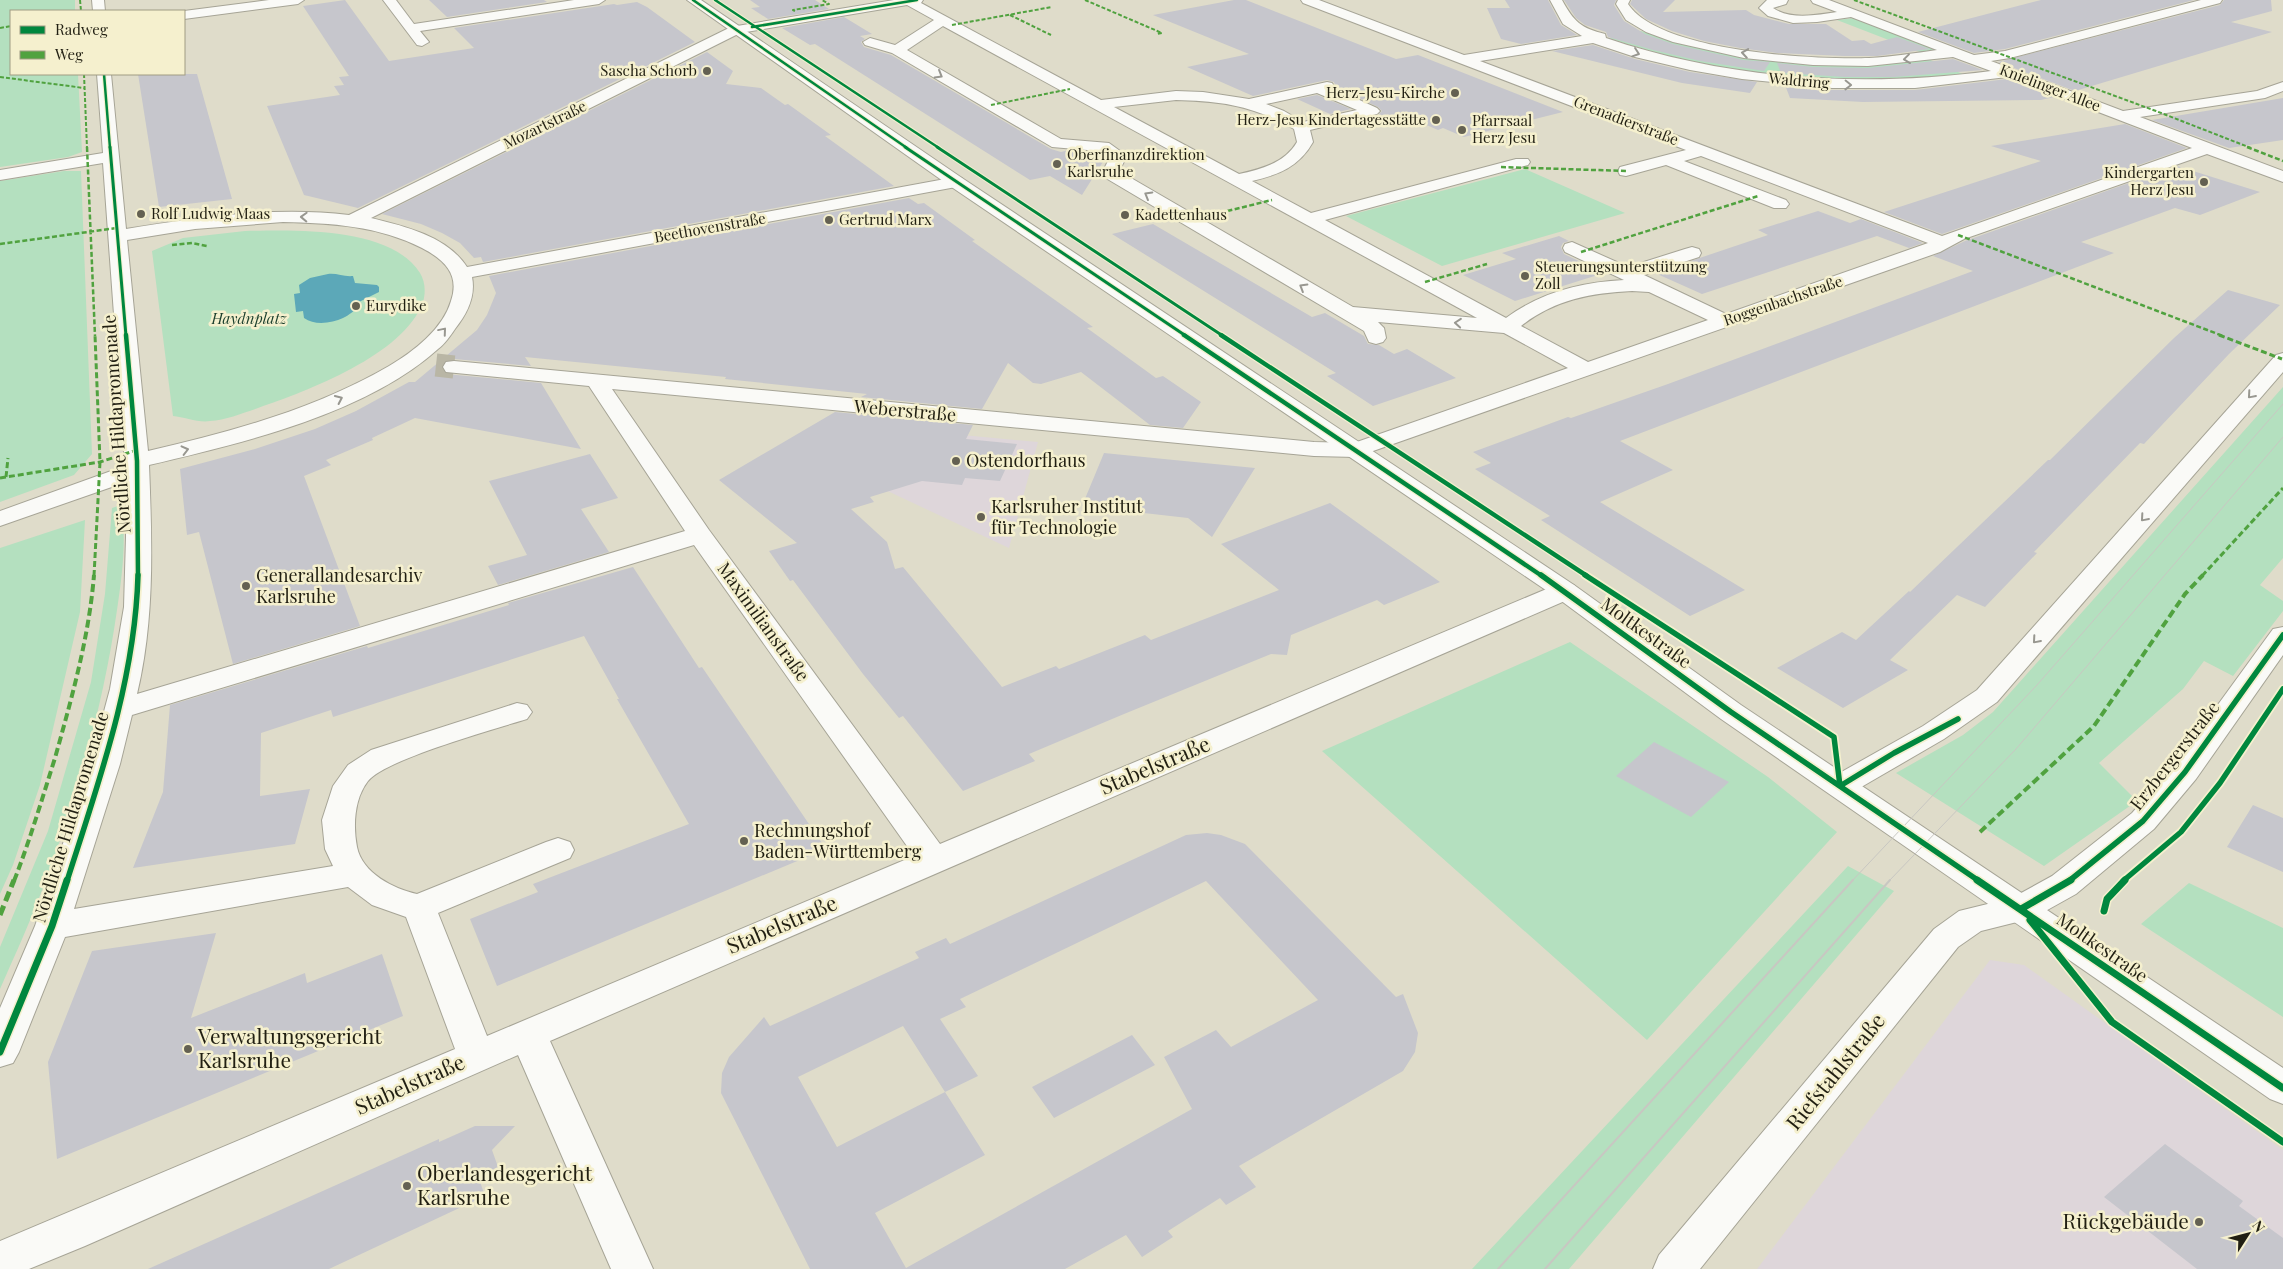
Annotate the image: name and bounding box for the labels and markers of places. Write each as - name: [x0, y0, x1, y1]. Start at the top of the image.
- place label: Sascha Schorb: [600, 60, 697, 80]
- marker: Sascha Schorb: [701, 65, 713, 77]
- place label: Herz-Jesu-Kirche: [1326, 82, 1445, 102]
- marker: Herz-Jesu-Kirche: [1449, 87, 1461, 99]
- place label: Herz-Jesu Kindertagesstätte: [1237, 109, 1426, 129]
- place label: Pfarrsaal Herz Jesu: [1472, 110, 1536, 147]
- marker: Herz-Jesu Kindertagesstätte: [1430, 114, 1442, 126]
- marker: Pfarrsaal Herz Jesu: [1456, 124, 1468, 136]
- place label: Oberfinanzdirektion Karlsruhe: [1067, 144, 1205, 181]
- marker: Oberfinanzdirektion Karlsruhe: [1051, 158, 1063, 170]
- place label: Kindergarten Herz Jesu: [2104, 162, 2194, 199]
- marker: Kindergarten Herz Jesu: [2198, 176, 2210, 188]
- place label: Rolf Ludwig Maas: [151, 203, 270, 223]
- place label: Kadettenhaus: [1135, 204, 1227, 224]
- marker: Rolf Ludwig Maas: [135, 208, 147, 220]
- place label: Gertrud Marx: [839, 209, 932, 229]
- marker: Kadettenhaus: [1119, 209, 1131, 221]
- marker: Gertrud Marx: [823, 214, 835, 226]
- place label: Steuerungsunterstützung Zoll: [1535, 256, 1707, 293]
- marker: Steuerungsunterstützung Zoll: [1519, 270, 1531, 282]
- place label: Eurydike: [366, 295, 426, 315]
- marker: Eurydike: [350, 300, 362, 312]
- place label: Ostendorfhaus: [966, 448, 1086, 472]
- marker: Ostendorfhaus: [950, 455, 962, 467]
- place label: Karlsruher Institut für Technologie: [991, 494, 1143, 539]
- marker: Karlsruher Institut für Technologie: [975, 511, 987, 523]
- place label: Generallandesarchiv Karlsruhe: [256, 563, 422, 608]
- marker: Generallandesarchiv Karlsruhe: [240, 580, 252, 592]
- place label: Rechnungshof Baden-Württemberg: [754, 818, 922, 863]
- marker: Rechnungshof Baden-Württemberg: [738, 835, 750, 847]
- place label: Verwaltungsgericht Karlsruhe: [197, 1021, 382, 1073]
- marker: Verwaltungsgericht Karlsruhe: [182, 1043, 194, 1055]
- place label: Oberlandesgericht Karlsruhe: [417, 1158, 593, 1210]
- marker: Oberlandesgericht Karlsruhe: [401, 1180, 413, 1192]
- place label: Rückgebäude: [2063, 1206, 2189, 1234]
- marker: Rückgebäude: [2193, 1216, 2205, 1228]

